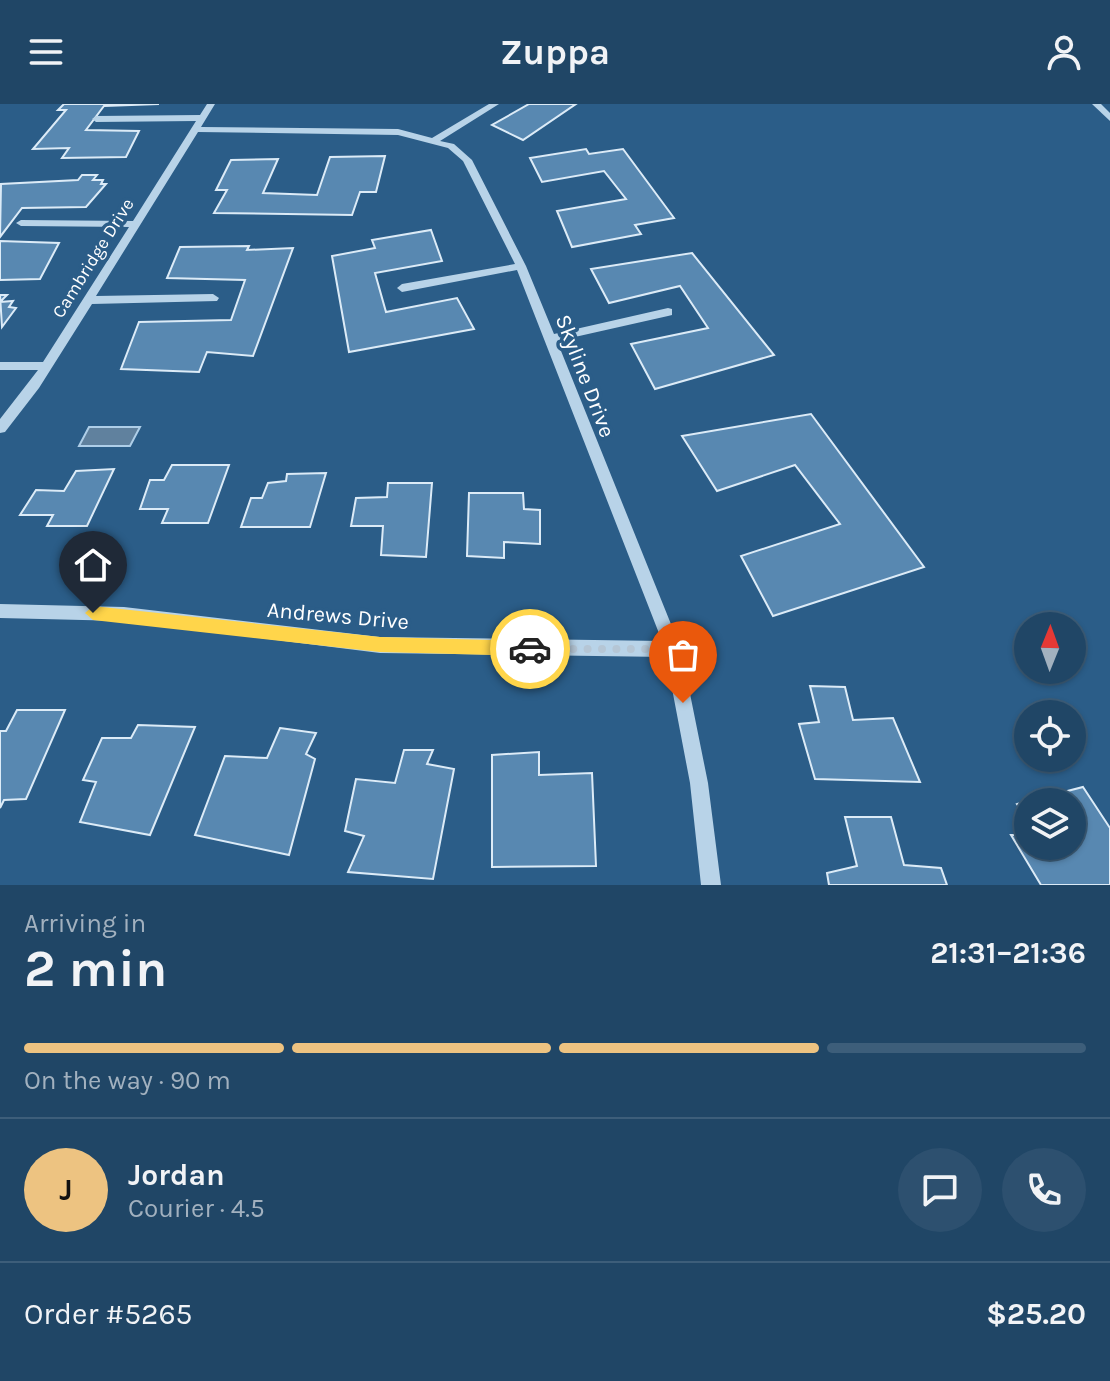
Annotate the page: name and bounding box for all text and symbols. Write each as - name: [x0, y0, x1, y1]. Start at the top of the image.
- icon: menu: [24, 30, 68, 74]
- icon: person: [1042, 30, 1086, 74]
- text: Zuppa: [500, 31, 610, 73]
- street label: Cambridge Drive: [47, 194, 139, 322]
- street label: Skyline Drive: [550, 311, 620, 441]
- pin: [59, 531, 127, 613]
- icon: home: [71, 543, 115, 587]
- street label: Andrews Drive: [266, 597, 410, 635]
- courier: [490, 609, 570, 689]
- north arrow: [1014, 612, 1086, 684]
- map controls: [1014, 612, 1086, 860]
- pin: [649, 621, 717, 703]
- icon: car: [508, 627, 552, 671]
- icon: bag: [661, 633, 705, 677]
- button: locate: [1014, 700, 1086, 772]
- button: layers: [1014, 788, 1086, 860]
- text: Arriving in: [24, 908, 146, 939]
- text: 21:31–21:36: [930, 935, 1086, 971]
- text: 2 min: [24, 938, 167, 999]
- text: On the way · 90 m: [24, 1065, 231, 1096]
- button: chat: [898, 1148, 982, 1232]
- button: phone: [1002, 1148, 1086, 1232]
- text: Jordan: [128, 1157, 225, 1193]
- text: J: [59, 1172, 73, 1208]
- text: Courier · 4.5: [128, 1193, 265, 1224]
- text: Order #5265: [24, 1296, 193, 1332]
- text: $25.20: [986, 1296, 1086, 1332]

